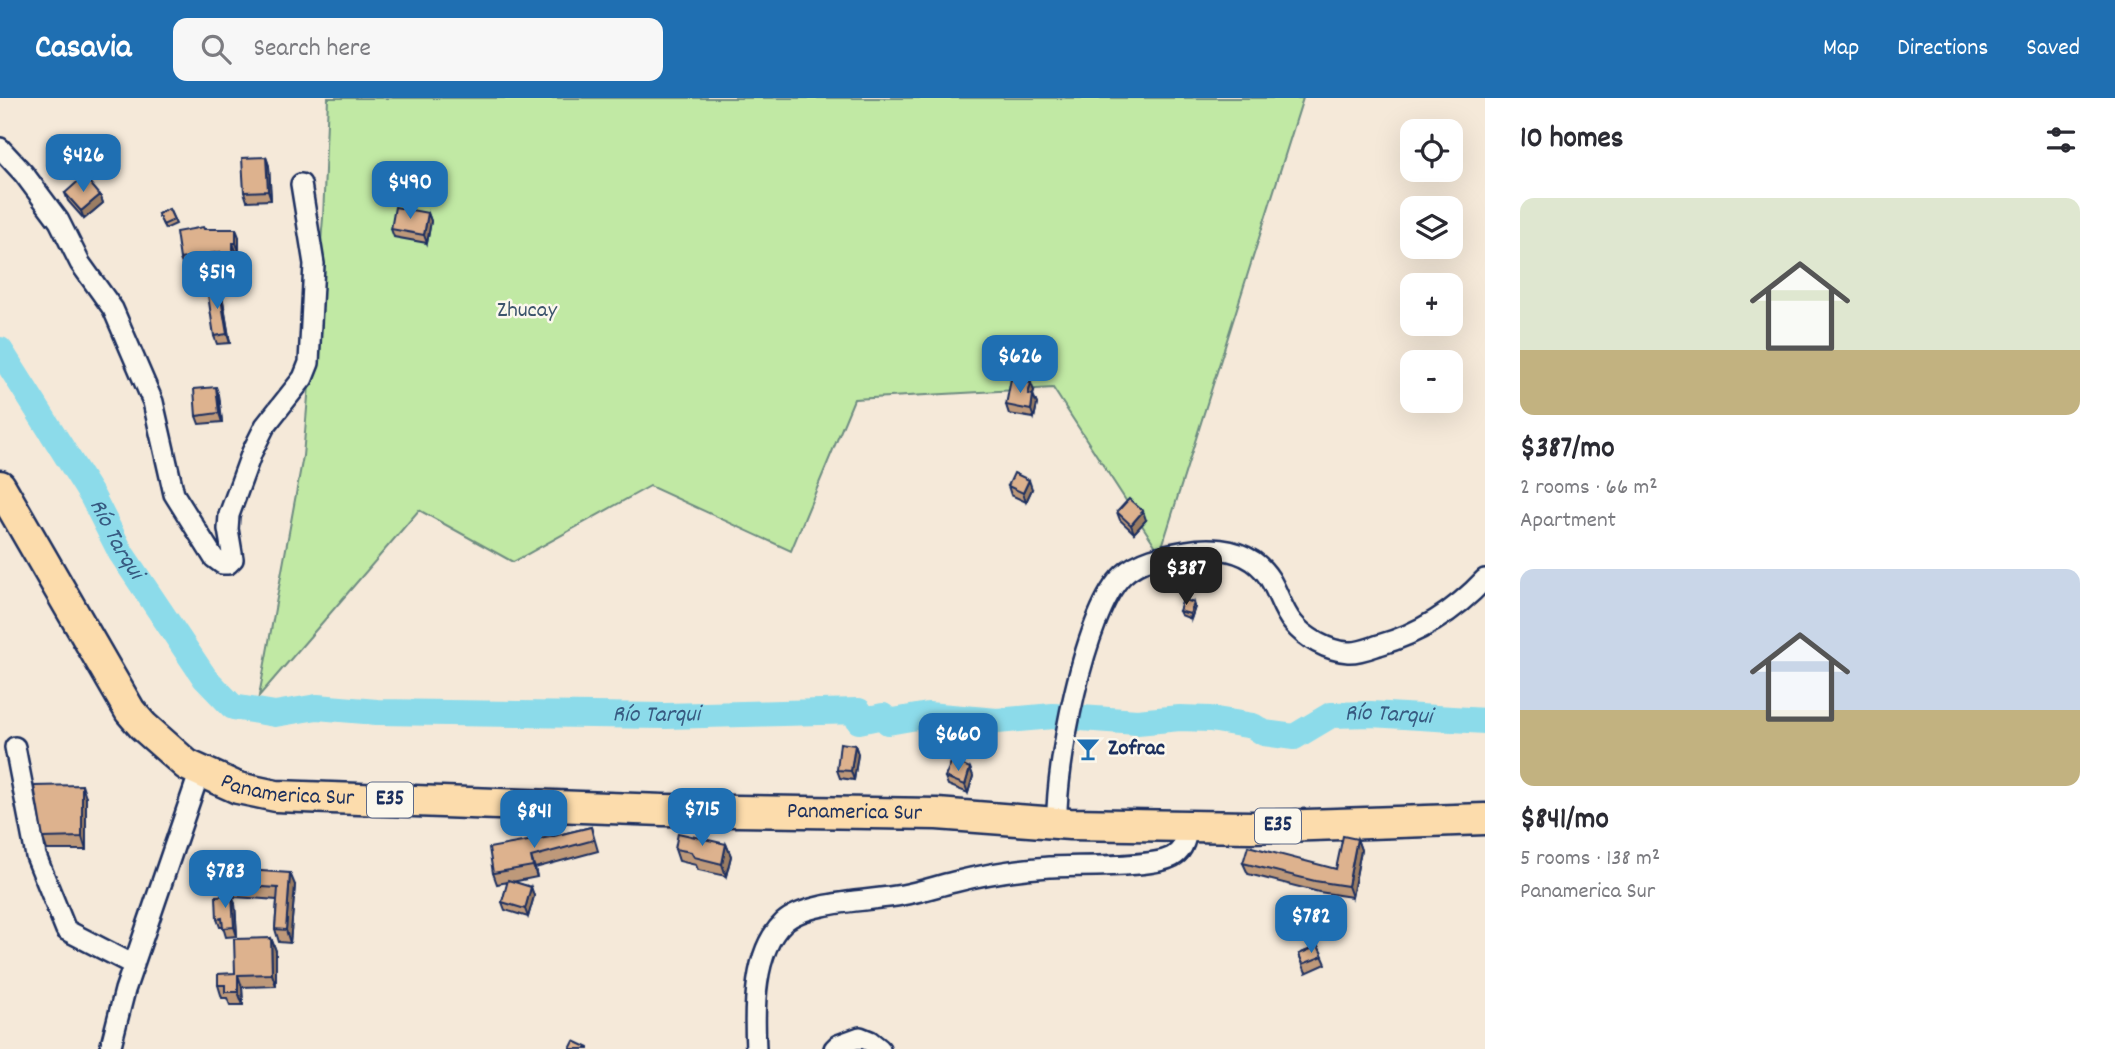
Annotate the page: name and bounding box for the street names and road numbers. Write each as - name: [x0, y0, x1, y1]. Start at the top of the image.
- street label: Panamerica Sur: [215, 766, 355, 815]
- road number: E35: [367, 782, 413, 818]
- street label: Panamerica Sur: [787, 795, 923, 830]
- road number: E35: [1255, 808, 1301, 844]

